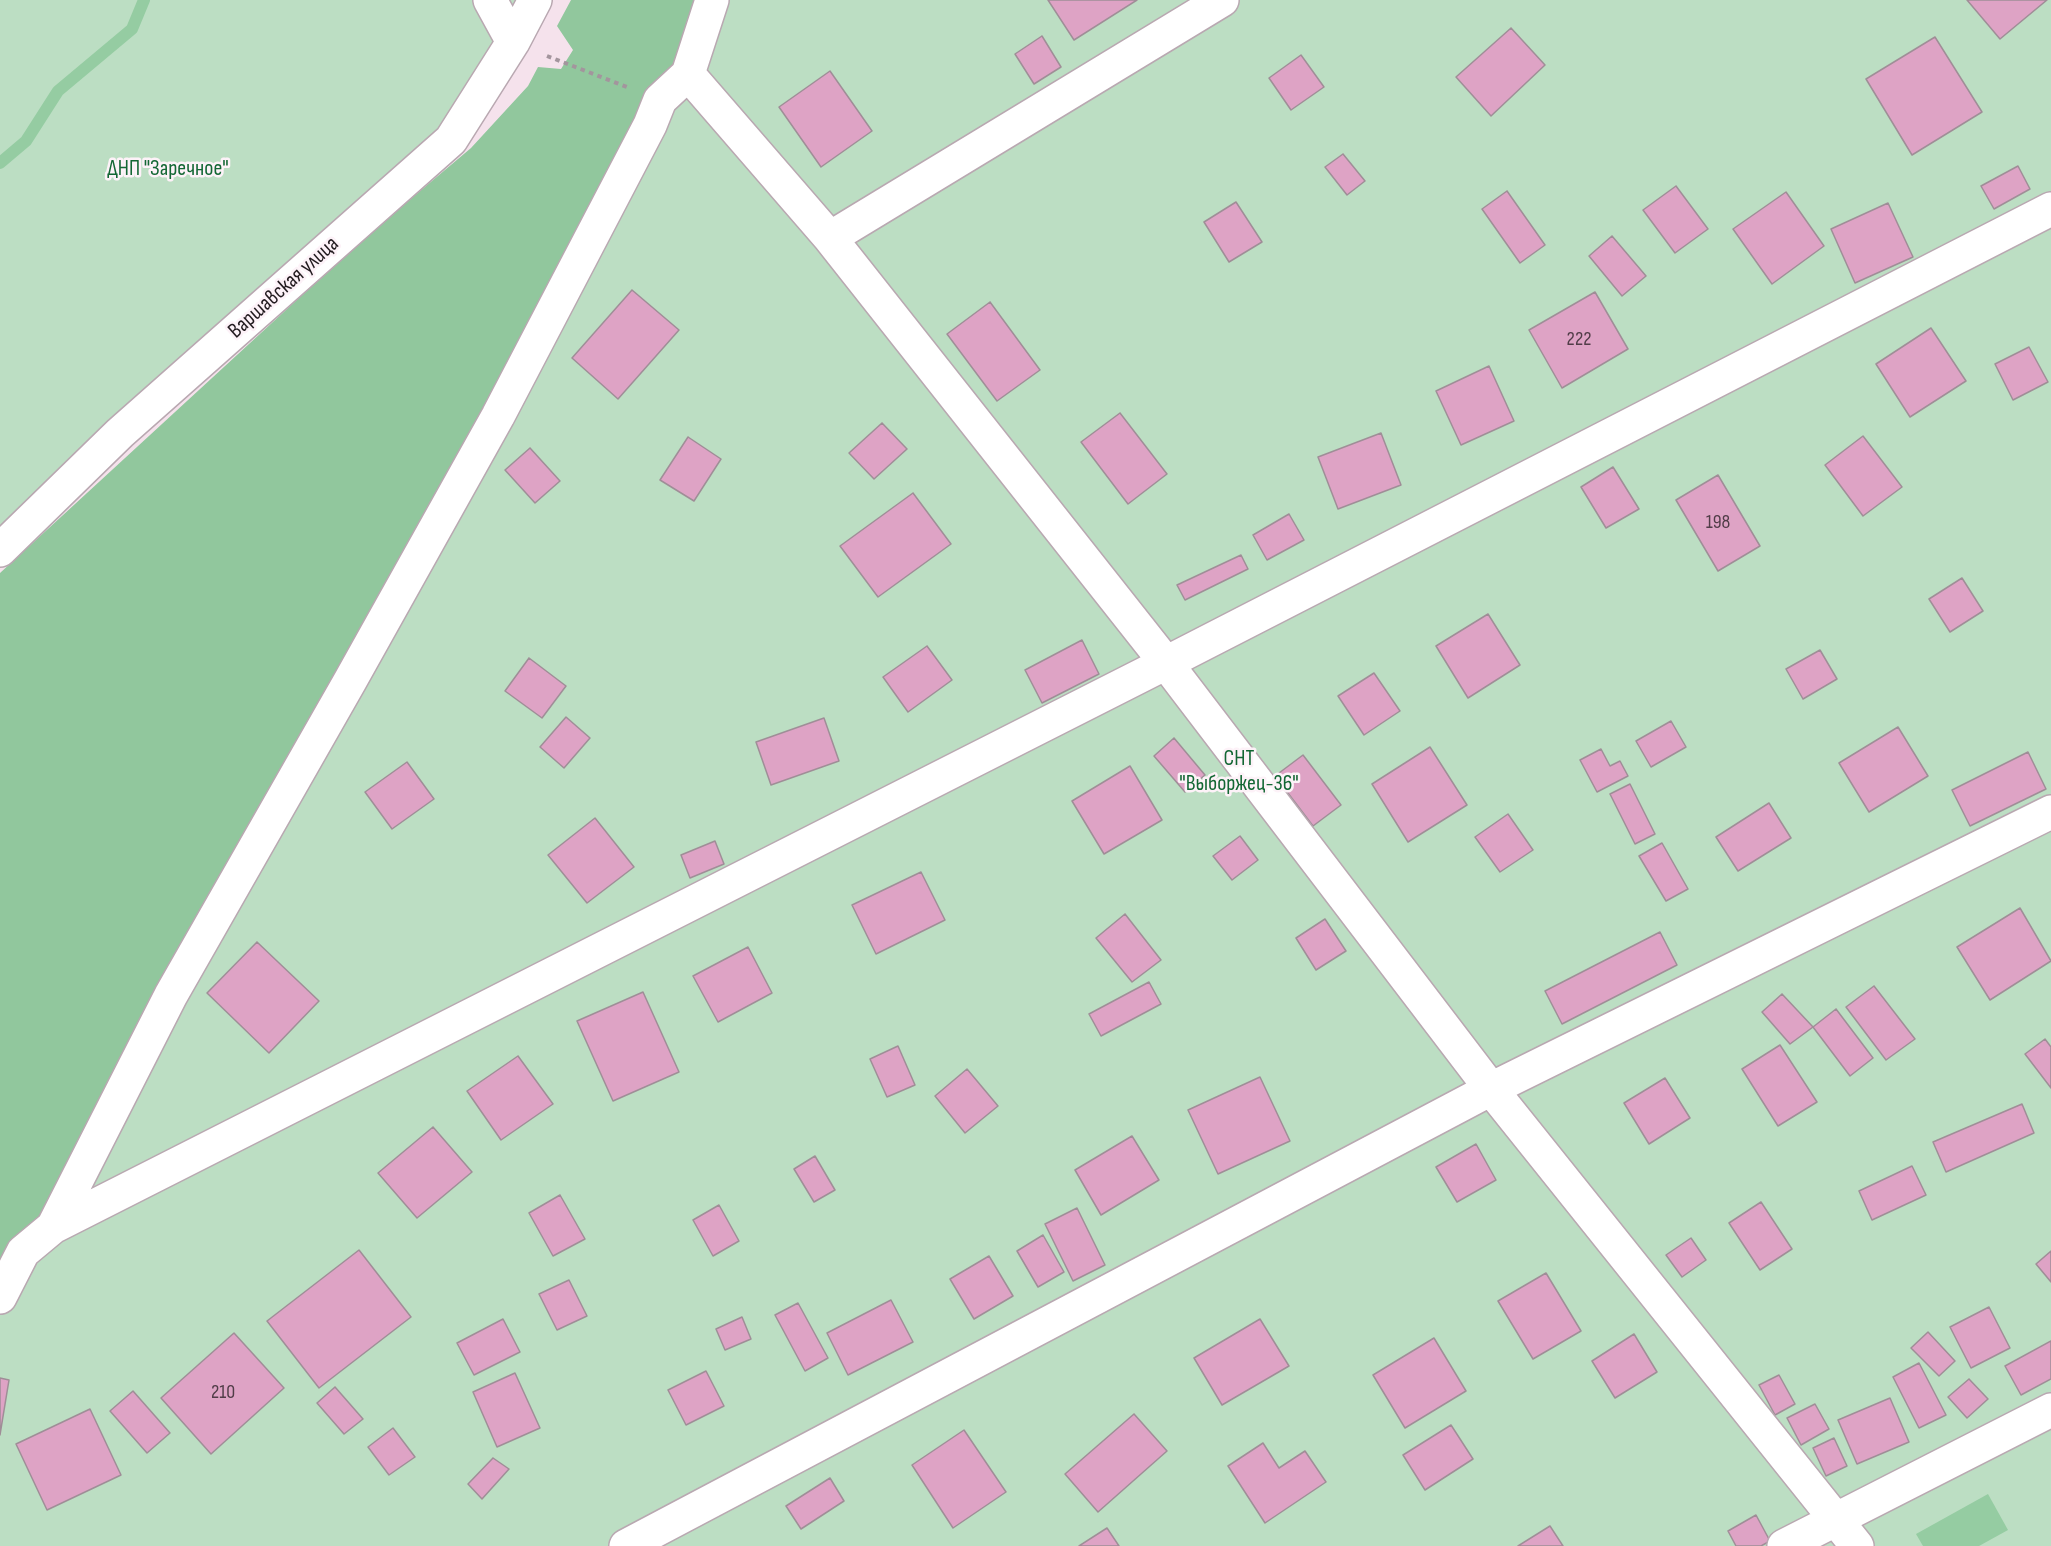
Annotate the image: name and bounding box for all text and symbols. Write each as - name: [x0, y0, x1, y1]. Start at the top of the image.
- park label: ДНП "Заречное": [107, 156, 229, 182]
- street label: Варшавская улица: [223, 232, 345, 344]
- house number: 222: [1567, 328, 1591, 352]
- house number: 198: [1706, 511, 1730, 535]
- park label: СНТ "Выборжец-36": [1179, 746, 1299, 798]
- house number: 210: [211, 1381, 235, 1405]

